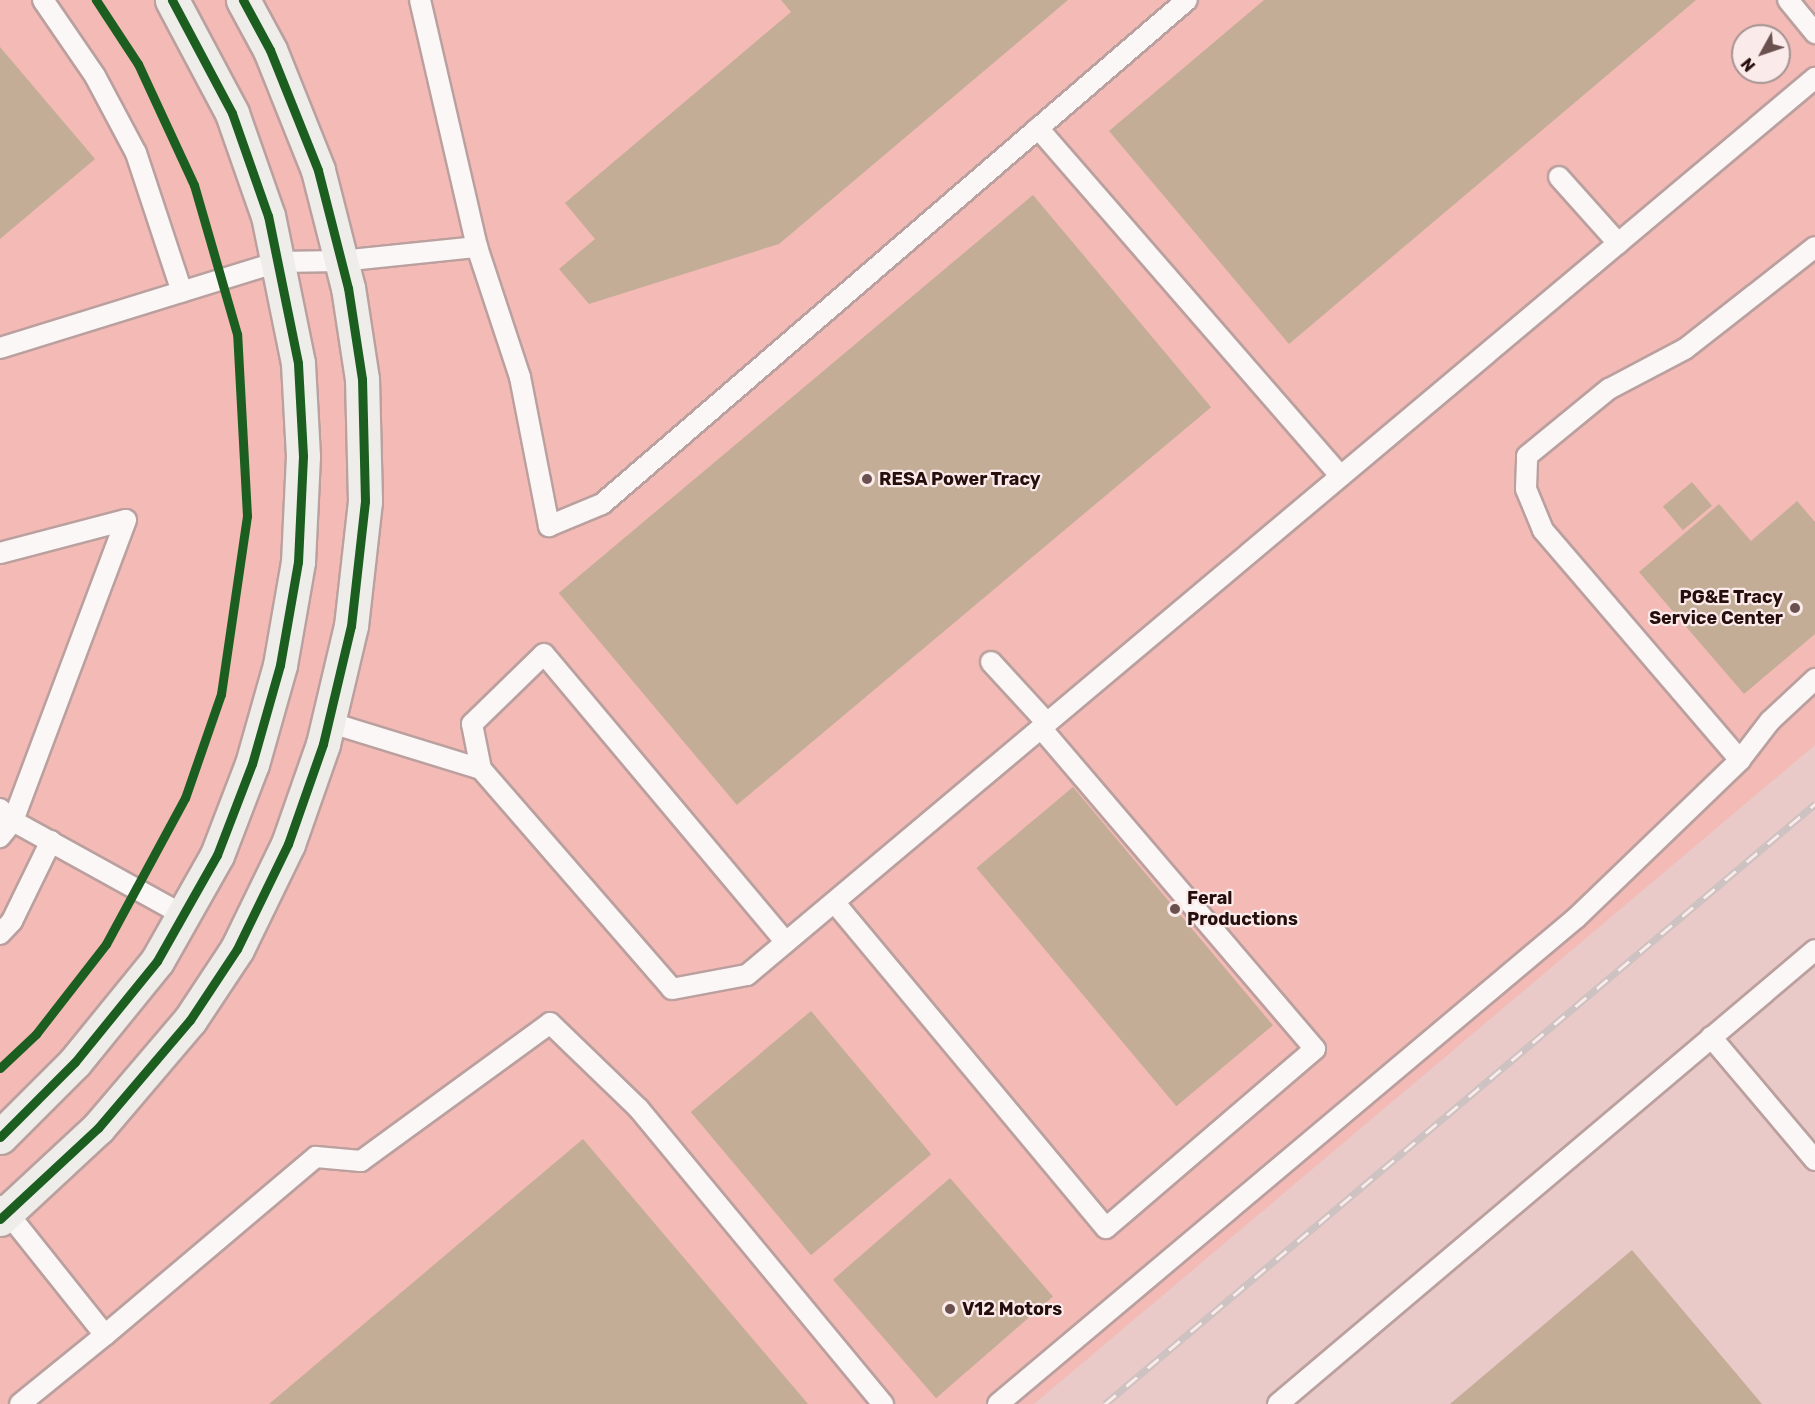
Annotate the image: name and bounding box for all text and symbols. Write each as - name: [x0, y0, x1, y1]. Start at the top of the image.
- north arrow: [1731, 24, 1791, 84]
- text: N: [1737, 54, 1759, 75]
- place label: RESA Power Tracy: [879, 468, 1042, 490]
- marker: RESA Power Tracy: [860, 472, 874, 486]
- place label: PG&E Tracy Service Center: [1649, 587, 1783, 630]
- marker: PG&E Tracy Service Center: [1788, 601, 1802, 615]
- place label: Feral Productions: [1187, 888, 1298, 930]
- marker: Feral Productions: [1168, 902, 1182, 916]
- place label: V12 Motors: [962, 1298, 1062, 1320]
- marker: V12 Motors: [943, 1302, 957, 1316]

